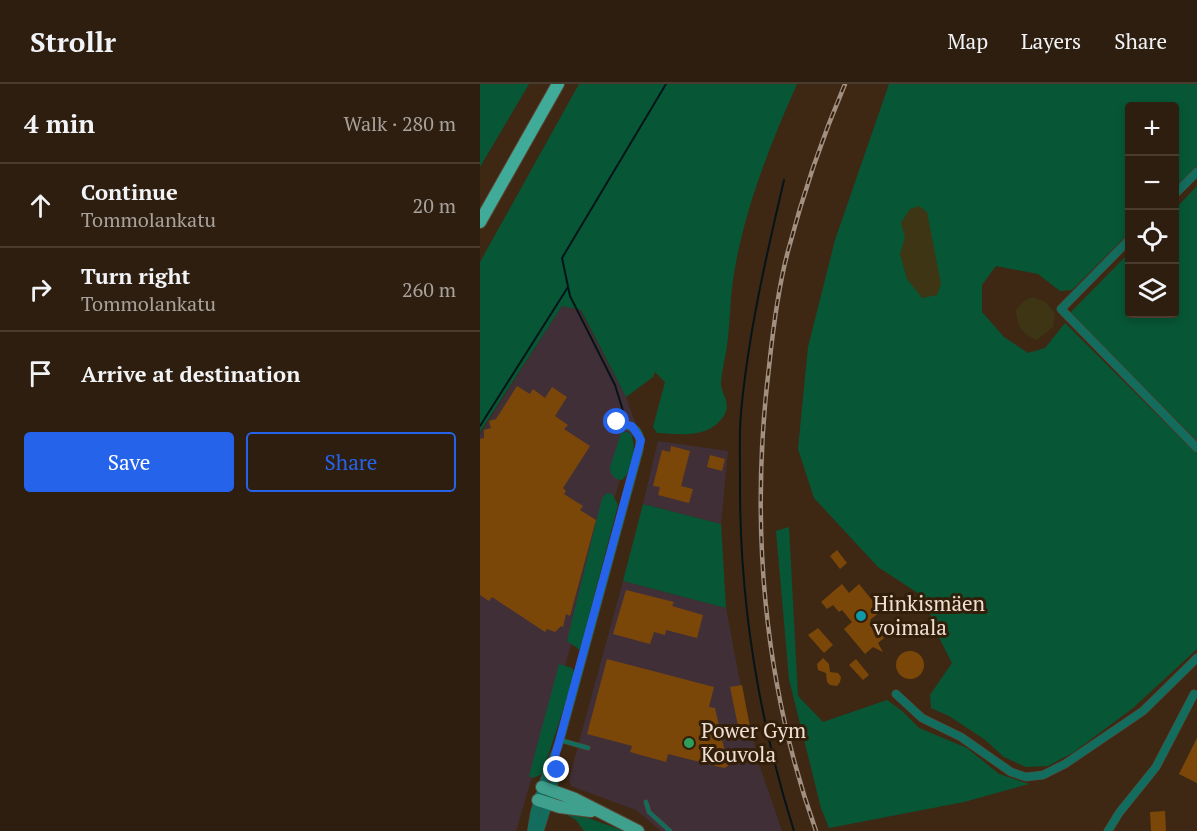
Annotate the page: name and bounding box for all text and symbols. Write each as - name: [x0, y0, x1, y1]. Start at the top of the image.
- text: Strollr: [30, 23, 116, 60]
- text: Map: [947, 27, 988, 55]
- text: Layers: [1021, 27, 1081, 55]
- text: Share: [1114, 27, 1167, 55]
- map controls: [1125, 102, 1179, 318]
- button: +: [1125, 102, 1179, 156]
- text: 4 min: [24, 106, 95, 140]
- text: Walk · 280 m: [344, 110, 456, 137]
- button: −: [1125, 156, 1179, 210]
- text: Continue: [81, 177, 178, 206]
- icon: ahead: [24, 189, 57, 222]
- text: 20 m: [413, 192, 456, 219]
- text: Tommolankatu: [81, 206, 216, 233]
- button: locate: [1125, 210, 1179, 264]
- text: Turn right: [81, 261, 190, 290]
- button: layers: [1125, 264, 1179, 318]
- icon: right: [24, 273, 57, 306]
- text: 260 m: [402, 276, 456, 303]
- text: Tommolankatu: [81, 290, 216, 317]
- icon: arrive: [24, 357, 57, 390]
- text: Arrive at destination: [81, 359, 300, 388]
- route start: [603, 408, 629, 434]
- button: Save: [24, 432, 234, 492]
- button: Share: [246, 432, 456, 492]
- place label: Hinkismäen voimala: [872, 589, 986, 641]
- marker: Hinkismäen voimala: [854, 609, 868, 623]
- place label: Power Gym Kouvola: [701, 716, 806, 768]
- marker: Power Gym Kouvola: [682, 736, 696, 750]
- route end: [543, 756, 569, 782]

